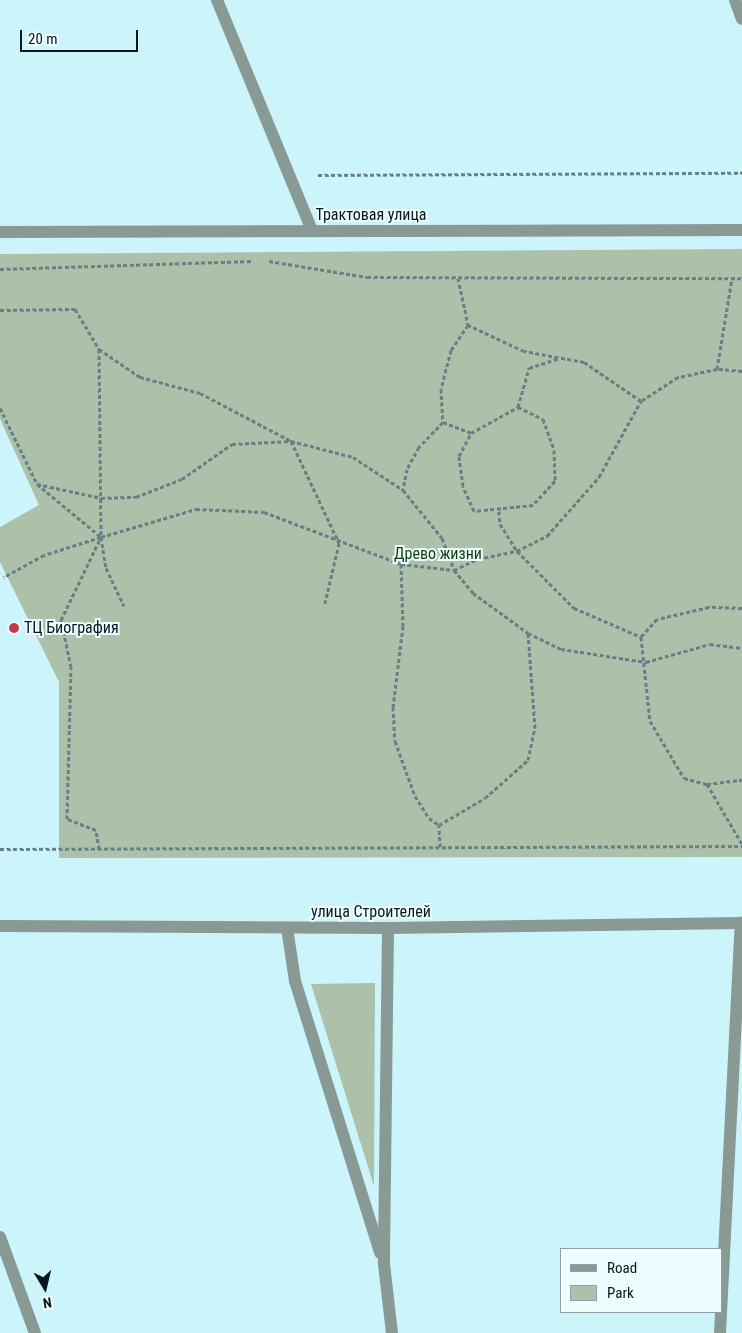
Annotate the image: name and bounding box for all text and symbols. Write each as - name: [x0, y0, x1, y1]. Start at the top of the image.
- scale bar: [22, 20, 140, 52]
- text: 20 m: [28, 30, 58, 48]
- street label: Трактовая улица: [315, 205, 427, 225]
- park label: Древо жизни: [394, 544, 482, 564]
- place label: ТЦ Биография: [24, 618, 119, 638]
- marker: ТЦ Биография: [8, 622, 20, 634]
- street label: улица Строителей: [311, 902, 431, 922]
- legend: [560, 1248, 722, 1313]
- text: Road: [607, 1259, 637, 1277]
- north arrow: [20, 1263, 70, 1313]
- text: Park: [607, 1284, 634, 1302]
- text: N: [42, 1294, 53, 1311]

